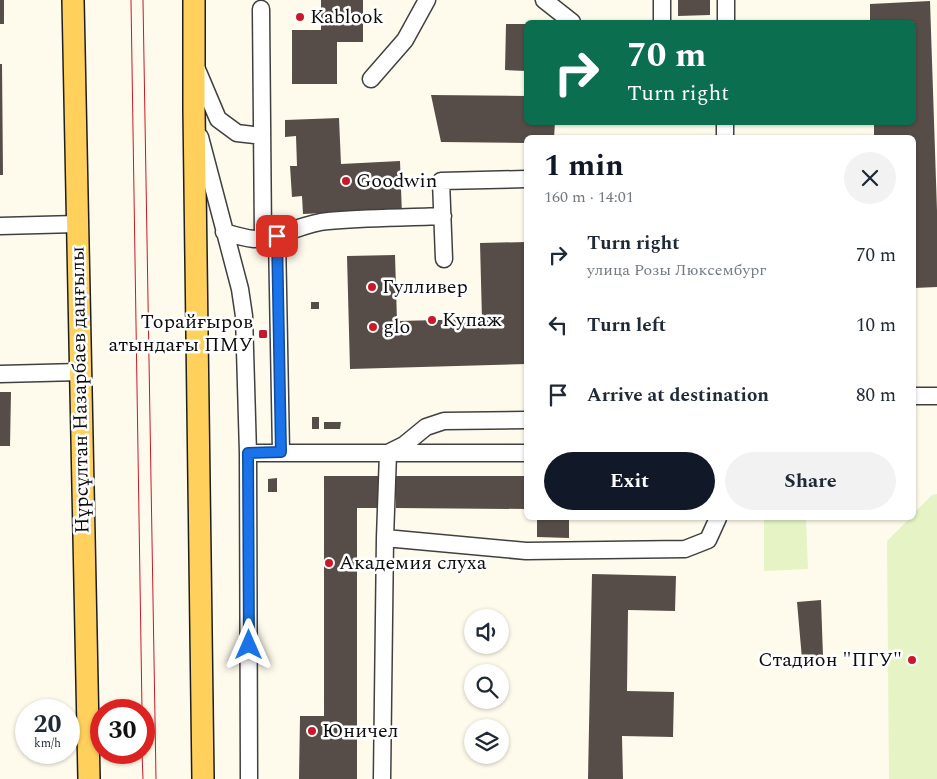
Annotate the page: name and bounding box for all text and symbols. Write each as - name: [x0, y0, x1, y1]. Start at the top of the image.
- place label: Kablook: [310, 2, 384, 32]
- marker: Kablook: [294, 11, 306, 23]
- text: 70 m: [627, 29, 707, 82]
- icon: right: [544, 40, 609, 105]
- text: Turn right: [627, 77, 729, 110]
- text: 1 min: [544, 143, 624, 189]
- button: close: [844, 152, 896, 204]
- place label: Goodwin: [356, 166, 437, 196]
- marker: Goodwin: [340, 175, 352, 187]
- text: 160 m · 14:01: [544, 185, 634, 209]
- pin: [256, 215, 298, 257]
- icon: arrive: [263, 222, 291, 250]
- text: Turn right: [587, 229, 680, 258]
- icon: right: [544, 241, 572, 269]
- text: 70 m: [856, 241, 896, 270]
- street label: Нұрсұлтан Назарбаев даңғылы: [62, 246, 98, 534]
- text: улица Розы Люксембург: [587, 258, 767, 282]
- place label: Гулливер: [382, 272, 468, 302]
- marker: Гулливер: [366, 281, 378, 293]
- place label: Купаж: [442, 305, 503, 335]
- place label: Торайғыров атындағы ПМУ: [108, 307, 253, 360]
- icon: left: [544, 311, 572, 339]
- text: Turn left: [587, 311, 666, 340]
- text: 10 m: [856, 311, 896, 340]
- place label: glo: [383, 312, 410, 342]
- marker: Купаж: [426, 314, 438, 326]
- marker: glo: [367, 321, 379, 333]
- marker: Торайғыров атындағы ПМУ: [257, 328, 269, 340]
- icon: arrive: [544, 381, 572, 409]
- text: Arrive at destination: [587, 381, 769, 410]
- text: 80 m: [856, 381, 896, 410]
- button: Exit: [544, 452, 715, 510]
- button: Share: [725, 452, 896, 510]
- place label: Академия слуха: [339, 548, 487, 578]
- marker: Академия слуха: [323, 557, 335, 569]
- map controls: [464, 609, 509, 764]
- button: sound: [464, 609, 509, 654]
- position arrow: [222, 618, 274, 670]
- place label: Стадион "ПГУ": [758, 645, 902, 675]
- marker: Стадион "ПГУ": [906, 654, 918, 666]
- button: search: [464, 664, 509, 709]
- speed limit sign: 30: [90, 699, 155, 764]
- text: 20: [33, 706, 62, 744]
- place label: Юничел: [322, 716, 399, 746]
- button: layers: [464, 719, 509, 764]
- marker: Юничел: [306, 725, 318, 737]
- text: km/h: [34, 734, 61, 753]

